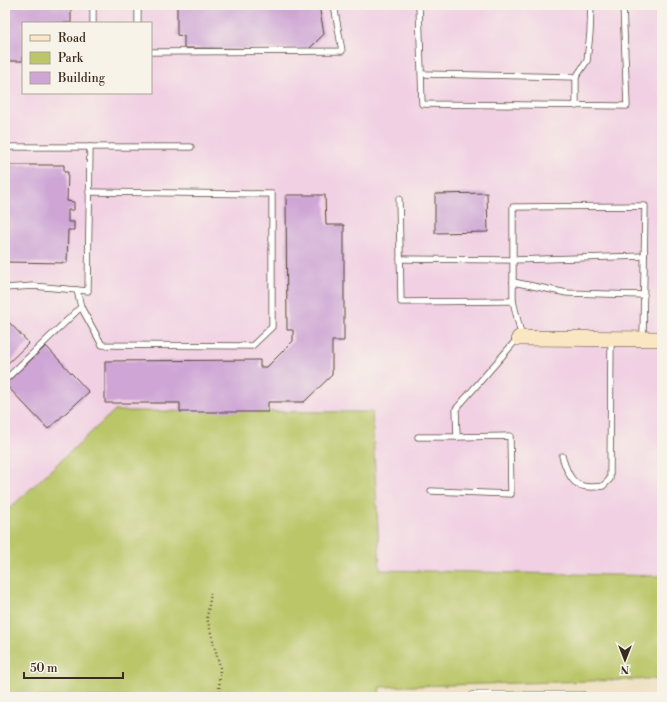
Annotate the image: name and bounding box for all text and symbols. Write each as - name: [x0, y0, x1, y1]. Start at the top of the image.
- legend: [22, 22, 152, 94]
- text: Road: [58, 31, 86, 46]
- text: Park: [58, 51, 84, 66]
- text: Building: [57, 71, 106, 86]
- north arrow: [605, 640, 645, 680]
- scale bar: [24, 654, 123, 680]
- text: 50 m: [30, 661, 58, 676]
- text: N: [620, 662, 629, 676]

